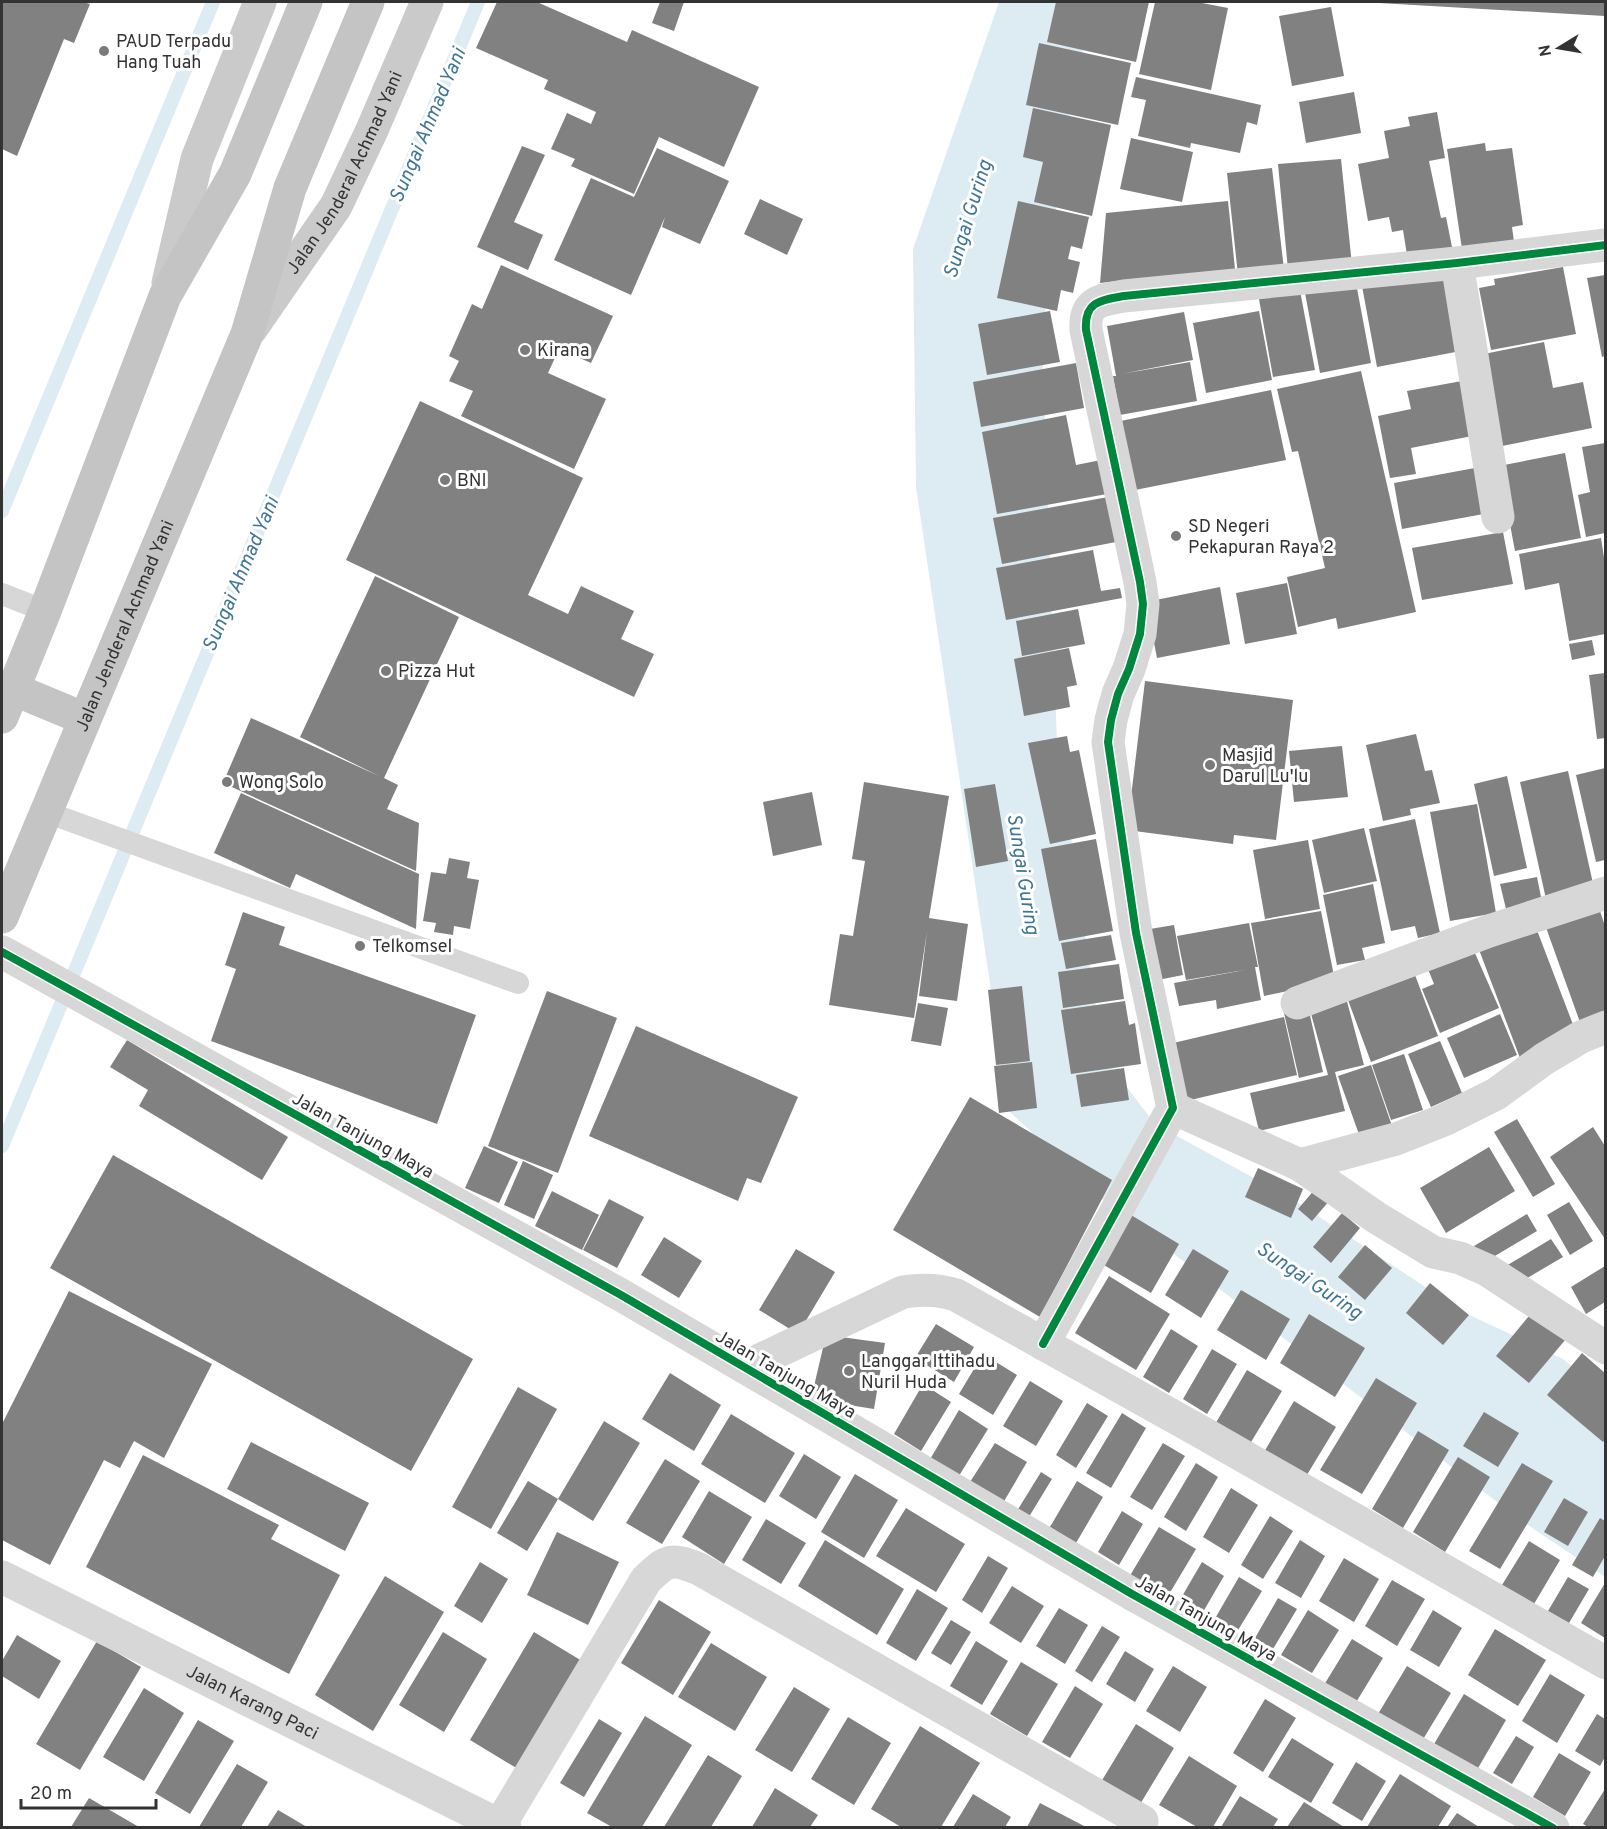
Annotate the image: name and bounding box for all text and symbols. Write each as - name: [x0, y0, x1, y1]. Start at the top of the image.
- north arrow: [1529, 18, 1589, 78]
- place label: PAUD Terpadu Hang Tuah: [116, 31, 231, 75]
- text: N: [1535, 43, 1557, 58]
- marker: PAUD Terpadu Hang Tuah: [97, 44, 111, 58]
- water label: Sungai Ahmad Yani: [385, 44, 474, 207]
- street label: Jalan Jenderal Achmad Yani: [282, 68, 409, 279]
- water label: Sungai Guring: [939, 156, 1000, 282]
- place label: Kirana: [537, 340, 590, 363]
- marker: Kirana: [518, 343, 532, 357]
- place label: BNI: [457, 470, 487, 493]
- marker: BNI: [438, 473, 452, 487]
- water label: Sungai Ahmad Yani: [198, 493, 287, 656]
- place label: SD Negeri Pekapuran Raya 2: [1188, 516, 1334, 560]
- street label: Jalan Jenderal Achmad Yani: [71, 517, 180, 736]
- marker: SD Negeri Pekapuran Raya 2: [1169, 529, 1183, 543]
- place label: Pizza Hut: [398, 661, 475, 684]
- marker: Pizza Hut: [379, 664, 393, 678]
- place label: Masjid Darul Lu'lu: [1222, 745, 1308, 789]
- marker: Masjid Darul Lu'lu: [1203, 758, 1217, 772]
- place label: Wong Solo: [239, 772, 324, 795]
- marker: Wong Solo: [220, 775, 234, 789]
- water label: Sungai Guring: [1000, 812, 1045, 938]
- place label: Telkomsel: [372, 936, 452, 959]
- marker: Telkomsel: [353, 939, 367, 953]
- street label: Jalan Tanjung Maya: [287, 1088, 437, 1185]
- water label: Sungai Guring: [1251, 1237, 1368, 1327]
- street label: Jalan Tanjung Maya: [711, 1326, 860, 1425]
- place label: Langgar Ittihadu Nuril Huda: [861, 1351, 995, 1395]
- marker: Langgar Ittihadu Nuril Huda: [842, 1364, 856, 1378]
- street label: Jalan Tanjung Maya: [1130, 1571, 1280, 1668]
- street label: Jalan Karang Paci: [182, 1661, 322, 1746]
- scale bar: [21, 1772, 156, 1810]
- text: 20 m: [30, 1783, 72, 1806]

